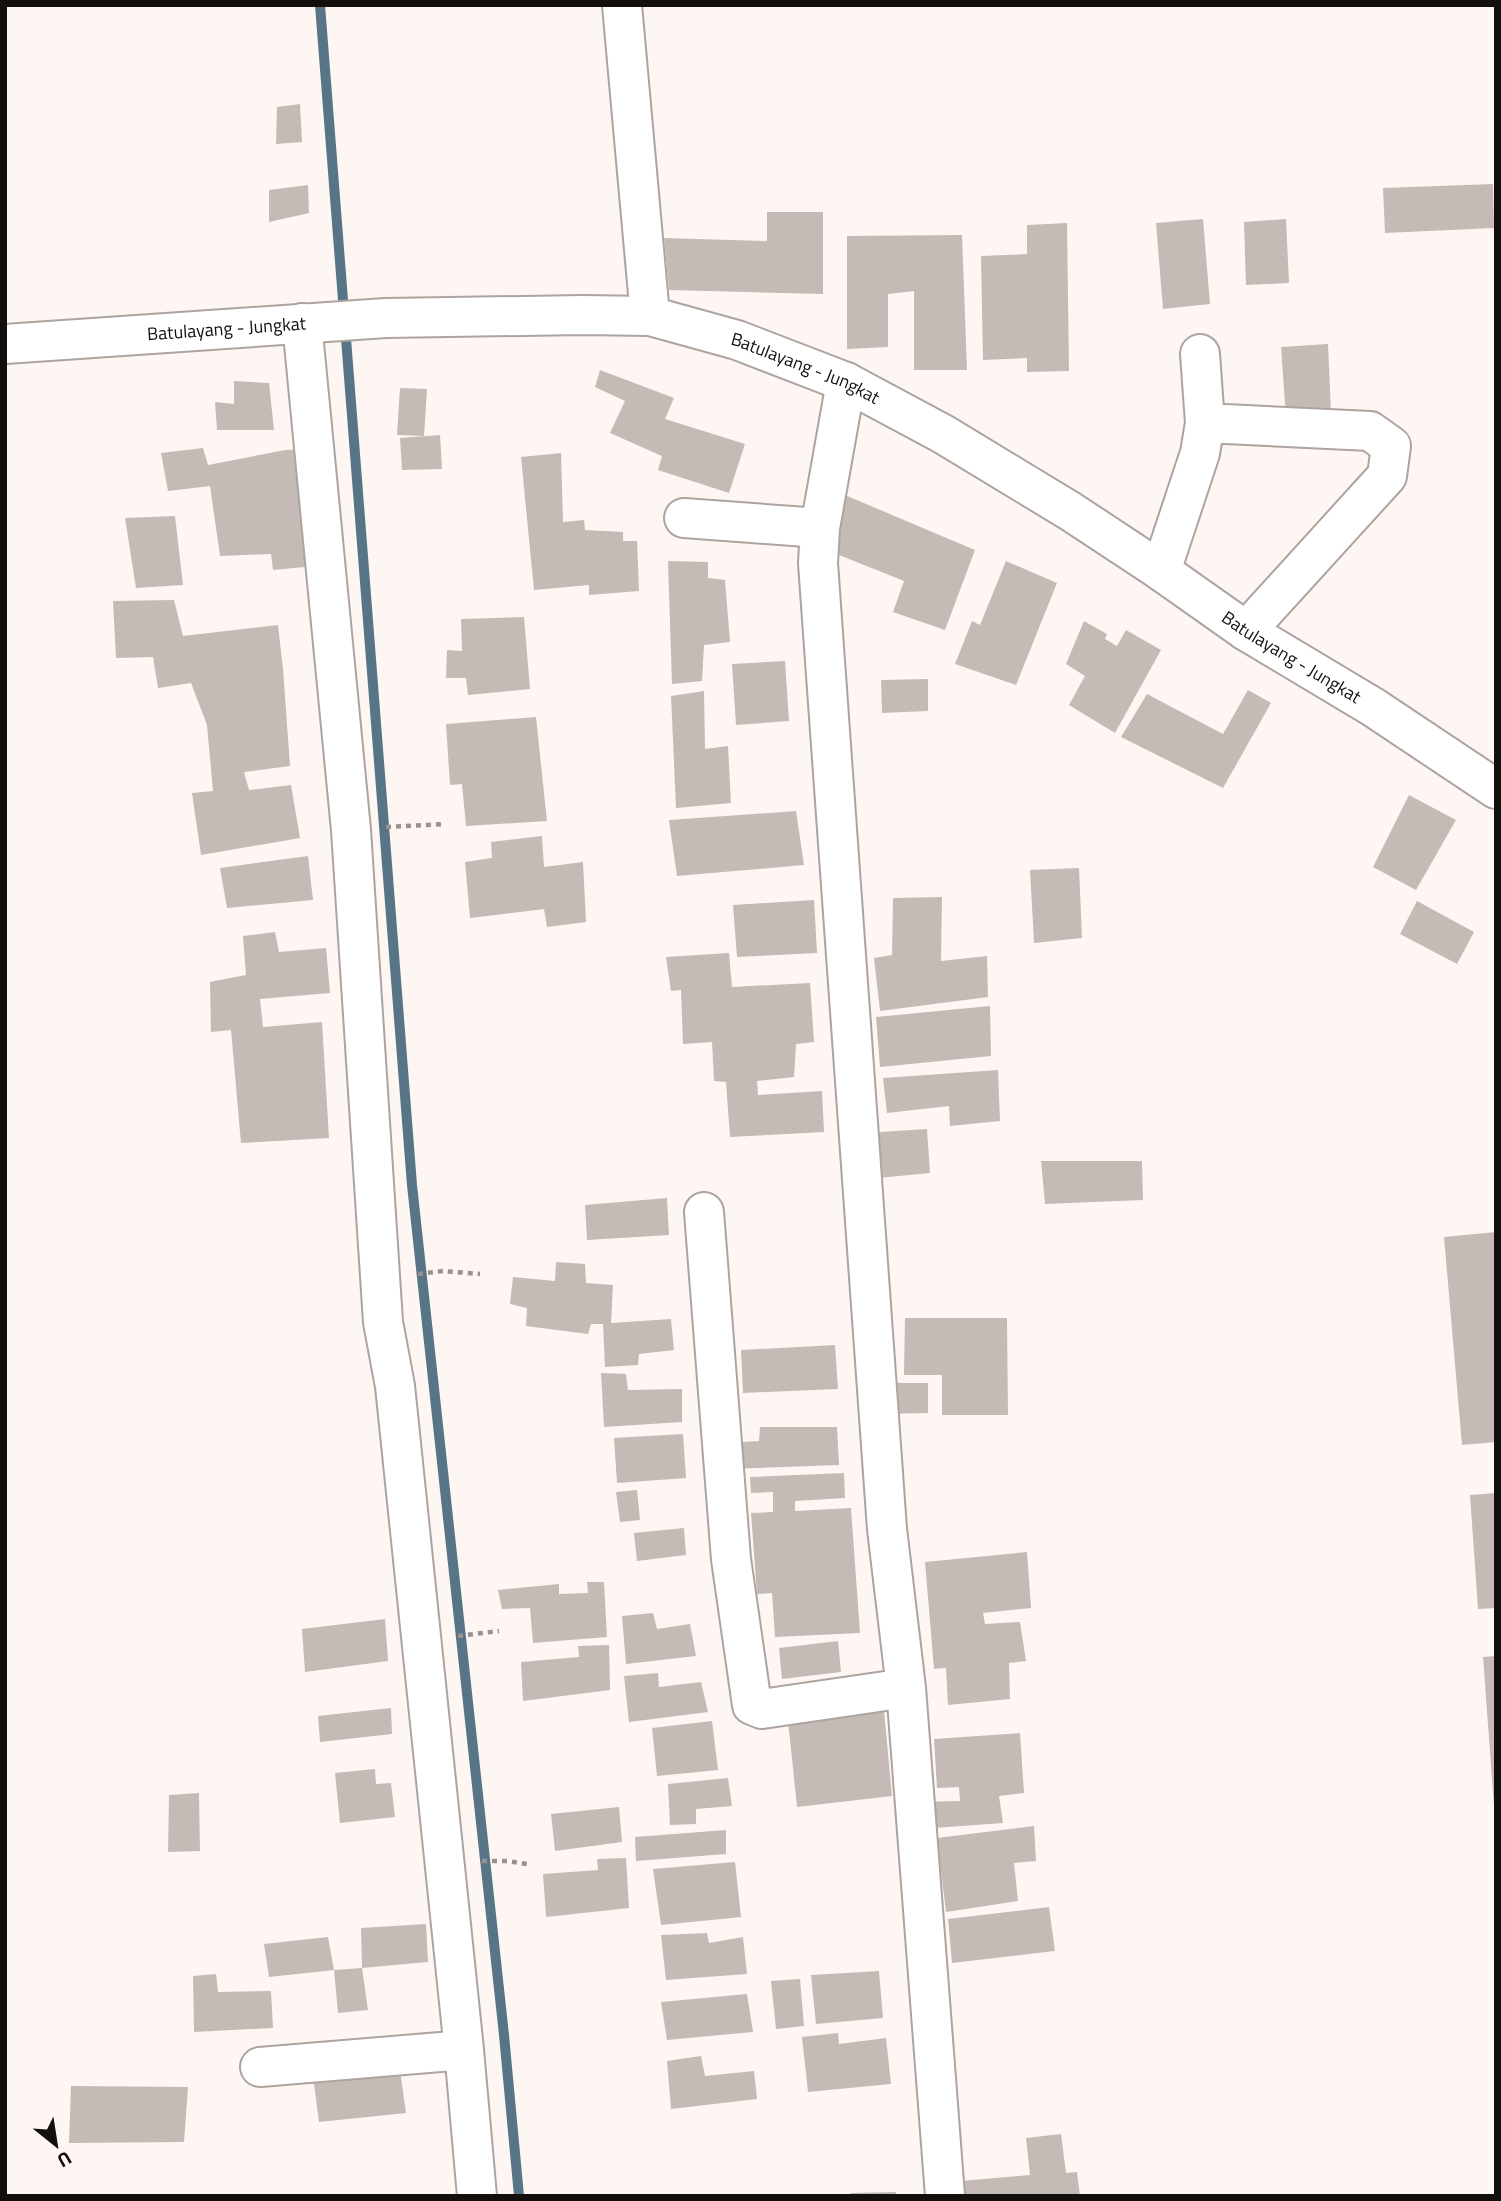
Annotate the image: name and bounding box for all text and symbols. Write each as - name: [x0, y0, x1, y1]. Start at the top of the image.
- street label: Batulayang - Jungkat: [146, 309, 307, 347]
- street label: Batulayang - Jungkat: [728, 325, 885, 411]
- street label: Batulayang - Jungkat: [1216, 604, 1367, 710]
- north arrow: [21, 2110, 91, 2180]
- text: U: [52, 2144, 77, 2176]

